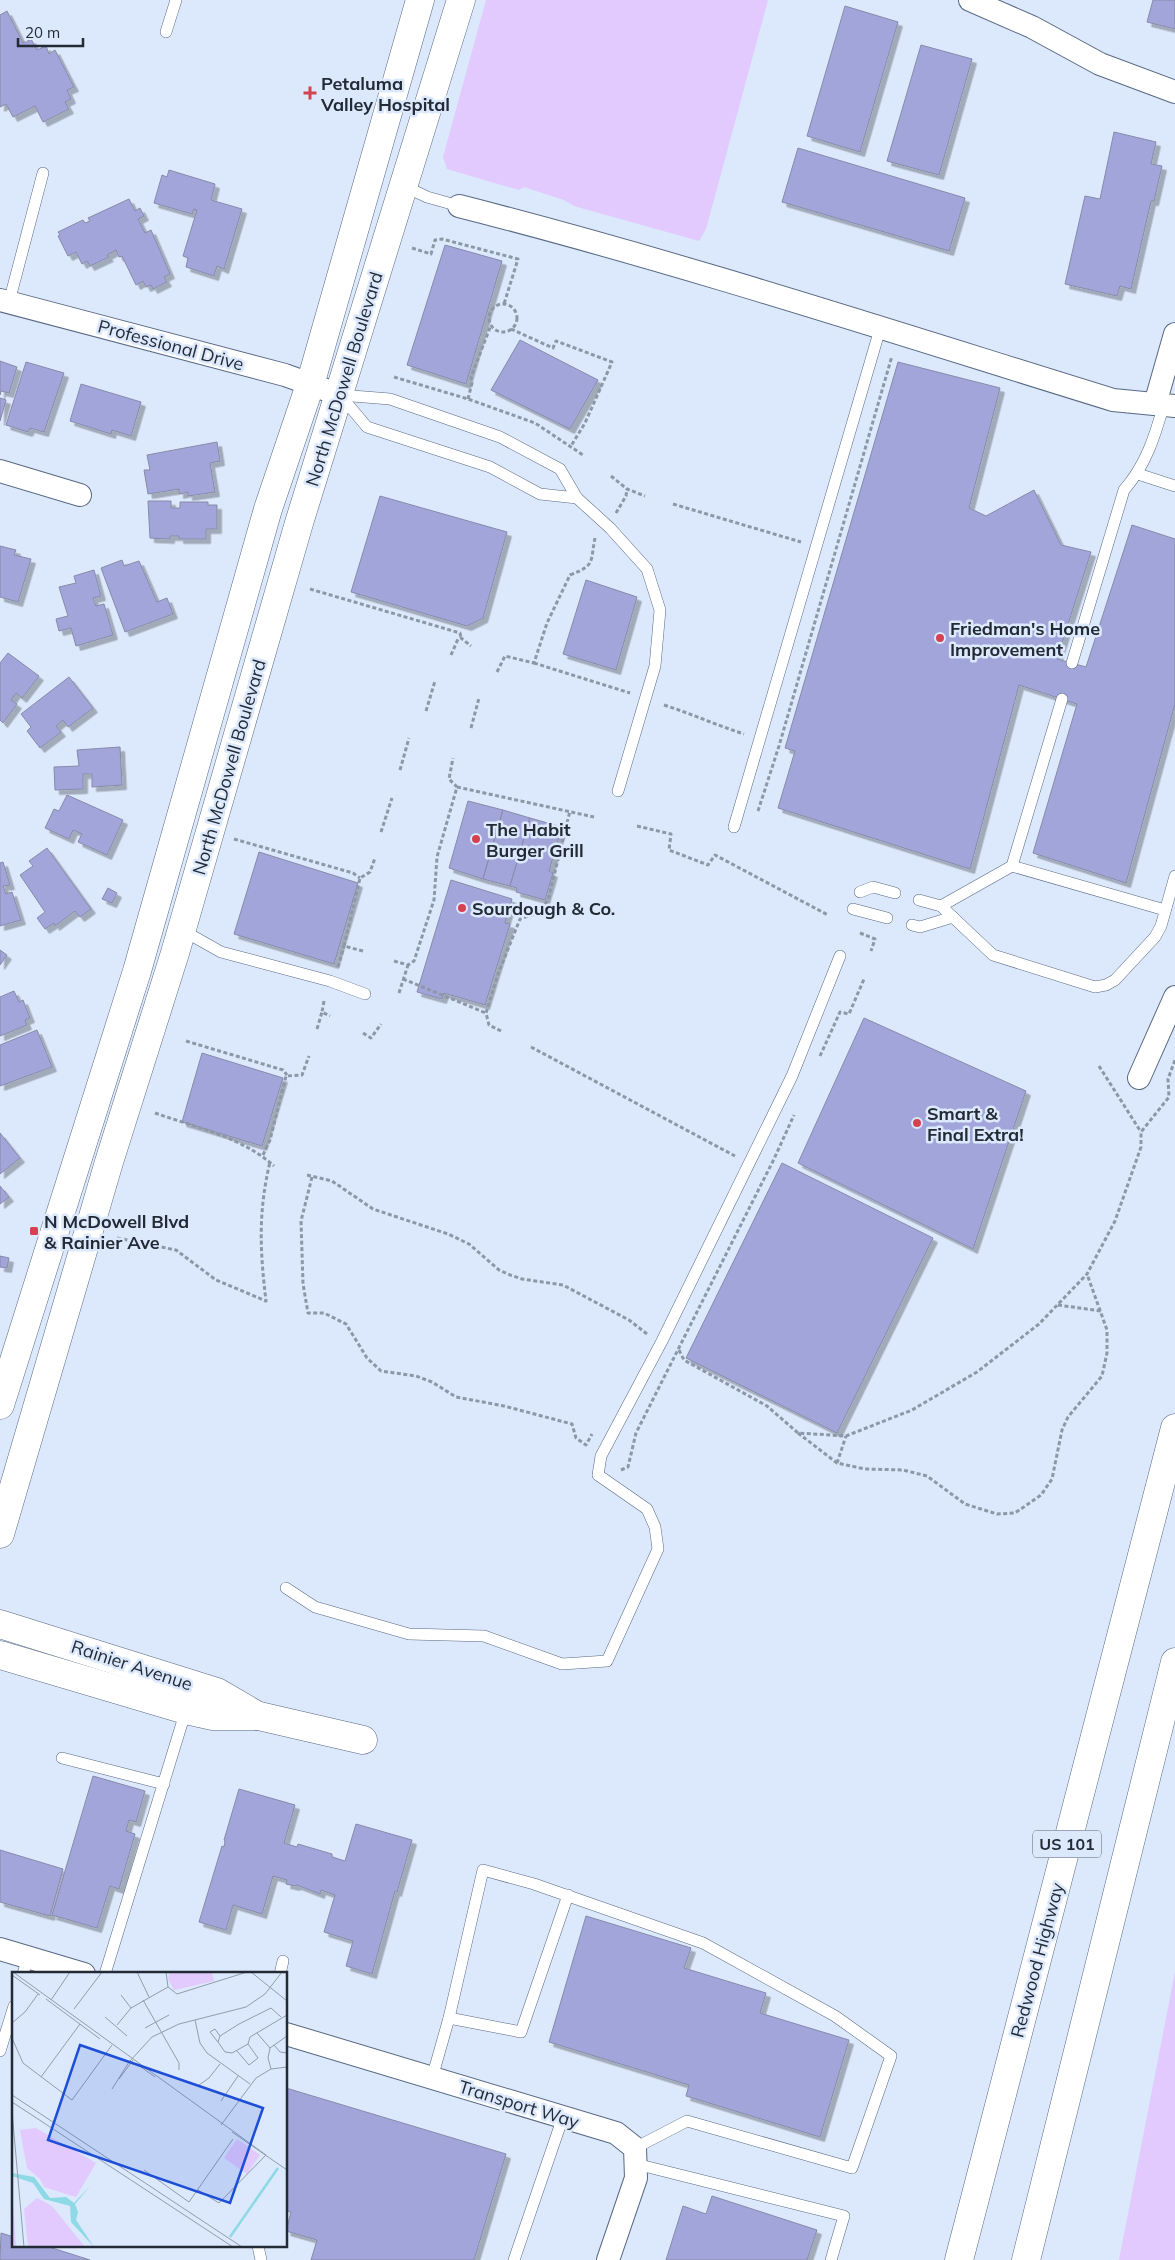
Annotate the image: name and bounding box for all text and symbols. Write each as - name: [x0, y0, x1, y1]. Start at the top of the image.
- scale bar: [18, 15, 82, 47]
- text: 20 m: [25, 23, 60, 42]
- place label: Petaluma Valley Hospital: [320, 72, 450, 116]
- marker: Petaluma Valley Hospital: [303, 86, 317, 100]
- street label: North McDowell Boulevard: [300, 269, 388, 489]
- street label: Professional Drive: [96, 314, 246, 376]
- place label: Friedman's Home Improvement: [950, 617, 1100, 661]
- marker: Friedman's Home Improvement: [934, 632, 946, 644]
- street label: North McDowell Boulevard: [187, 657, 271, 877]
- place label: The Habit Burger Grill: [486, 818, 584, 862]
- marker: The Habit Burger Grill: [470, 833, 482, 845]
- place label: Sourdough & Co.: [472, 897, 615, 920]
- marker: Sourdough & Co.: [456, 902, 468, 914]
- place label: Smart & Final Extra!: [927, 1102, 1024, 1146]
- marker: Smart & Final Extra!: [911, 1117, 923, 1129]
- place label: N McDowell Blvd & Rainier Ave: [44, 1210, 189, 1254]
- marker: N McDowell Blvd & Rainier Ave: [28, 1225, 40, 1237]
- street label: Rainier Avenue: [69, 1635, 195, 1695]
- road number: US 101: [1033, 1830, 1101, 1858]
- street label: Redwood Highway: [1005, 1880, 1069, 2040]
- inset map: [12, 1972, 288, 2248]
- street label: Transport Way: [456, 2075, 582, 2133]

